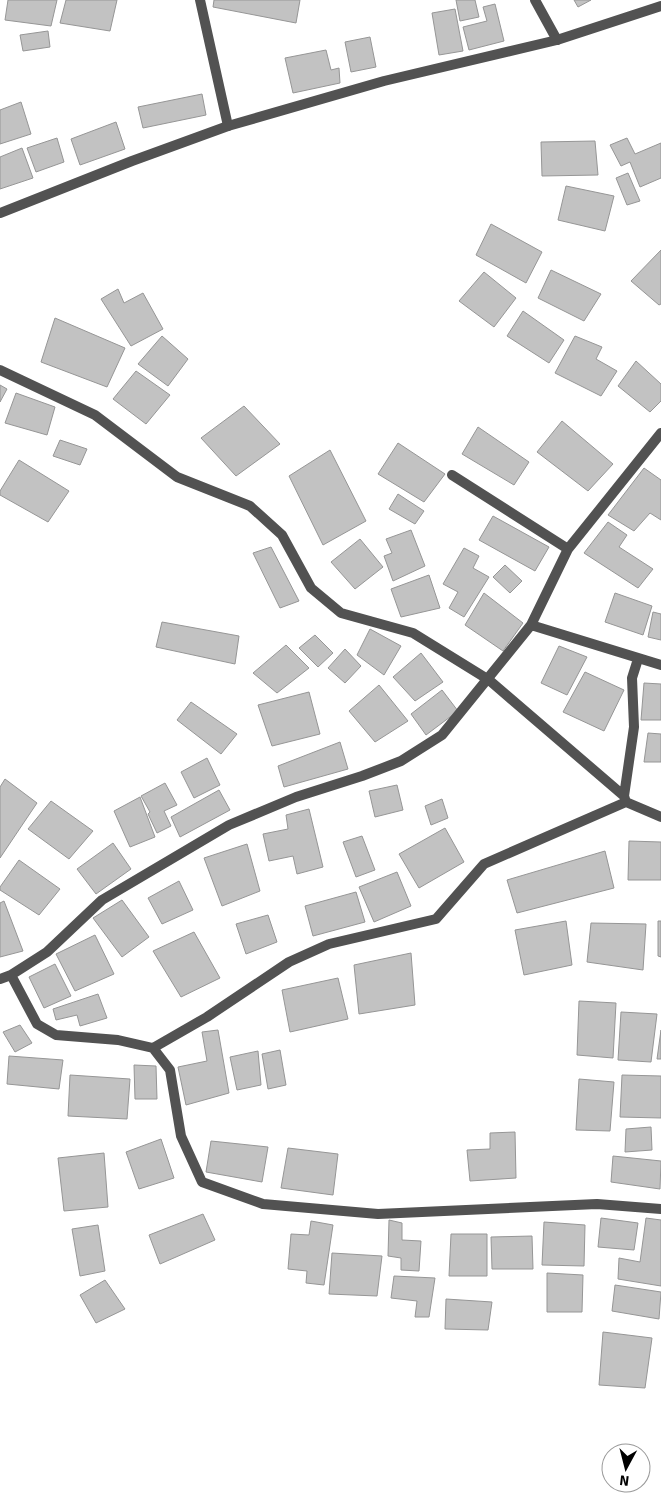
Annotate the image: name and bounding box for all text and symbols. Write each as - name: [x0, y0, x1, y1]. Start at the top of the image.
- north arrow: [601, 1443, 651, 1493]
- text: N: [619, 1471, 630, 1489]

